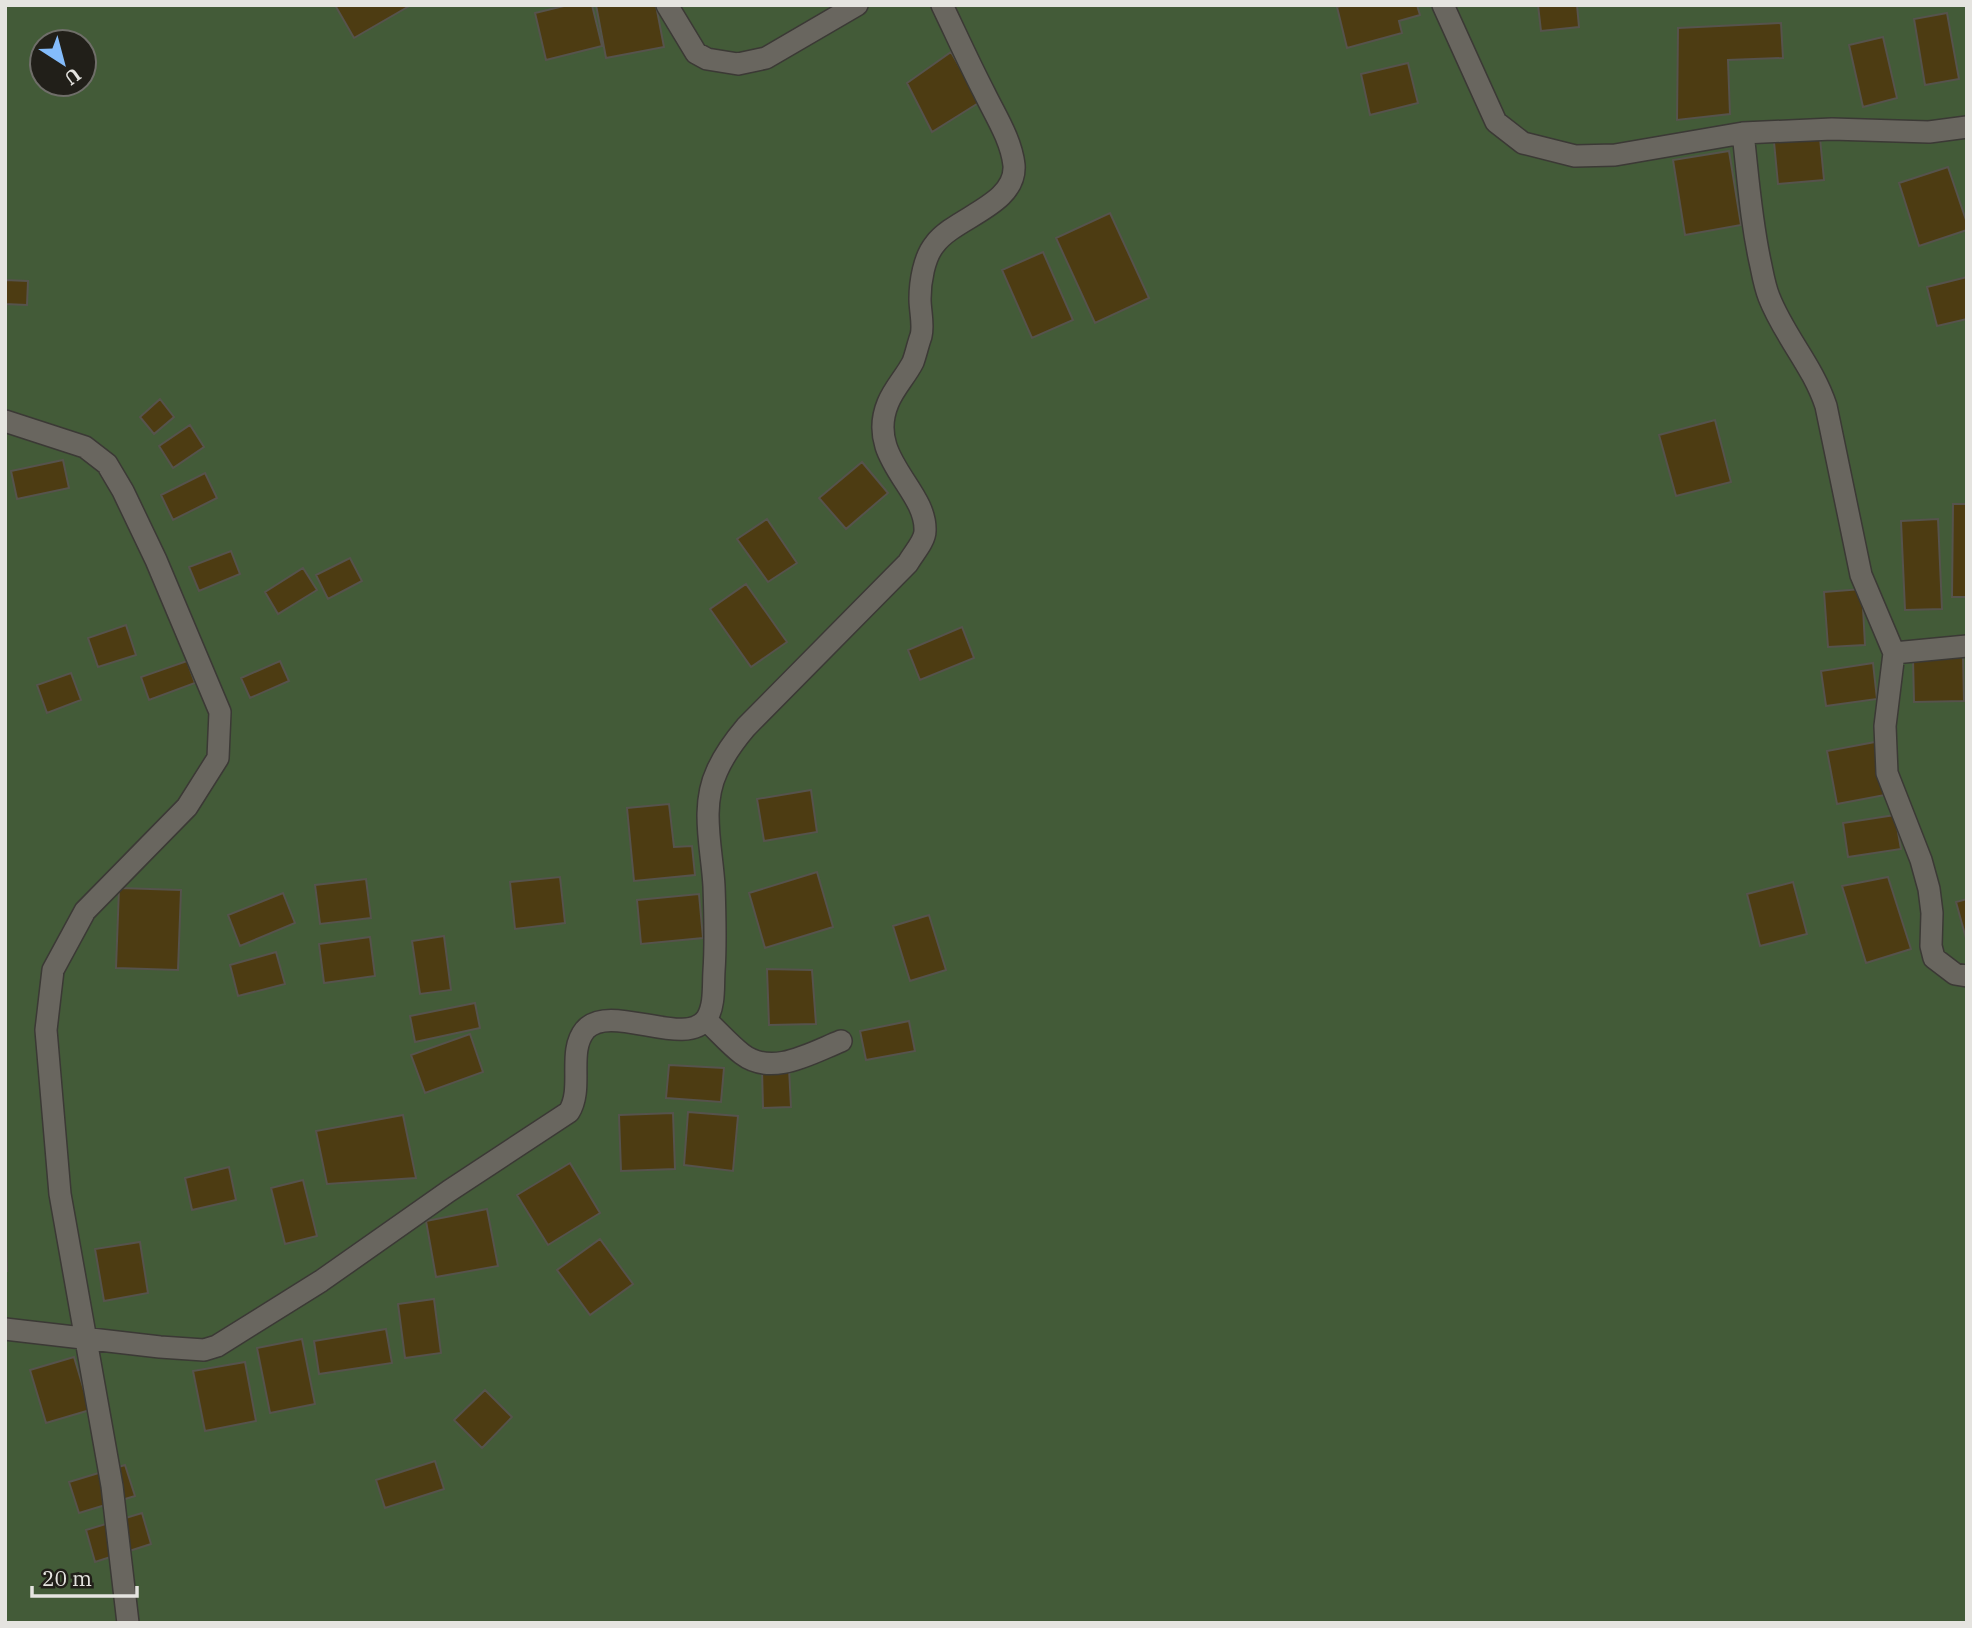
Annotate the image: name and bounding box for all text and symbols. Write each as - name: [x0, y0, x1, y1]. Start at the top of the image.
- north arrow: [28, 28, 98, 98]
- text: U: [60, 63, 86, 91]
- scale bar: [32, 1554, 136, 1598]
- text: 20 m: [42, 1564, 92, 1592]

